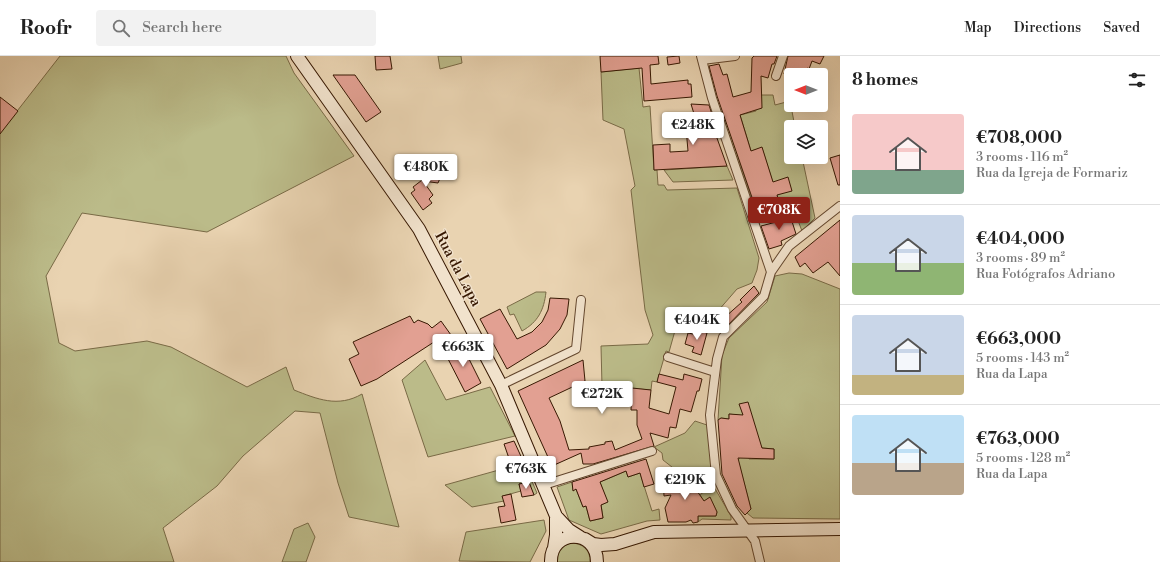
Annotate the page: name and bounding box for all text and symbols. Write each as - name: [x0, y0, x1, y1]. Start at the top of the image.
- search box: [96, 10, 376, 46]
- text: Roofr: [20, 16, 72, 40]
- icon: search: [110, 17, 132, 39]
- text: Search here: [142, 18, 222, 37]
- text: Map: [964, 19, 992, 37]
- text: Directions: [1014, 19, 1081, 37]
- text: Saved: [1103, 19, 1140, 37]
- north arrow: [784, 68, 828, 112]
- map controls: [784, 68, 828, 164]
- text: 8 homes: [852, 69, 918, 91]
- icon: filters: [1126, 69, 1148, 91]
- pin: €248K: [665, 112, 721, 146]
- text: €248K: [671, 117, 715, 133]
- button: layers: [784, 120, 828, 164]
- text: €708,000: [976, 127, 1062, 149]
- icon: home: [884, 130, 932, 178]
- text: 3 rooms · 116 m²: [976, 149, 1068, 165]
- pin: €480K: [398, 154, 454, 188]
- text: €480K: [403, 159, 449, 175]
- text: Rua da Igreja de Formariz: [976, 165, 1128, 181]
- pin: €708K: [751, 197, 807, 231]
- text: €708K: [757, 202, 801, 218]
- street label: Rua da Lapa: [430, 228, 486, 310]
- text: €404,000: [976, 228, 1065, 250]
- icon: home: [884, 231, 932, 279]
- text: 3 rooms · 89 m²: [976, 250, 1065, 266]
- text: Rua Fotógrafos Adriano: [976, 266, 1115, 282]
- pin: €404K: [669, 307, 725, 341]
- text: €404K: [674, 312, 720, 328]
- text: €663,000: [976, 328, 1061, 350]
- icon: home: [884, 331, 932, 379]
- pin: €663K: [435, 334, 491, 368]
- text: €663K: [441, 339, 485, 355]
- text: 5 rooms · 143 m²: [976, 350, 1069, 366]
- text: Rua da Lapa: [976, 366, 1048, 382]
- pin: €272K: [574, 381, 630, 415]
- text: €272K: [581, 386, 623, 402]
- text: €763,000: [976, 428, 1060, 450]
- icon: home: [884, 431, 932, 479]
- text: 5 rooms · 128 m²: [976, 450, 1070, 466]
- pin: €763K: [498, 456, 554, 490]
- text: €763K: [505, 461, 547, 477]
- text: Rua da Lapa: [976, 466, 1048, 482]
- pin: €219K: [657, 467, 713, 501]
- text: €219K: [664, 472, 706, 488]

